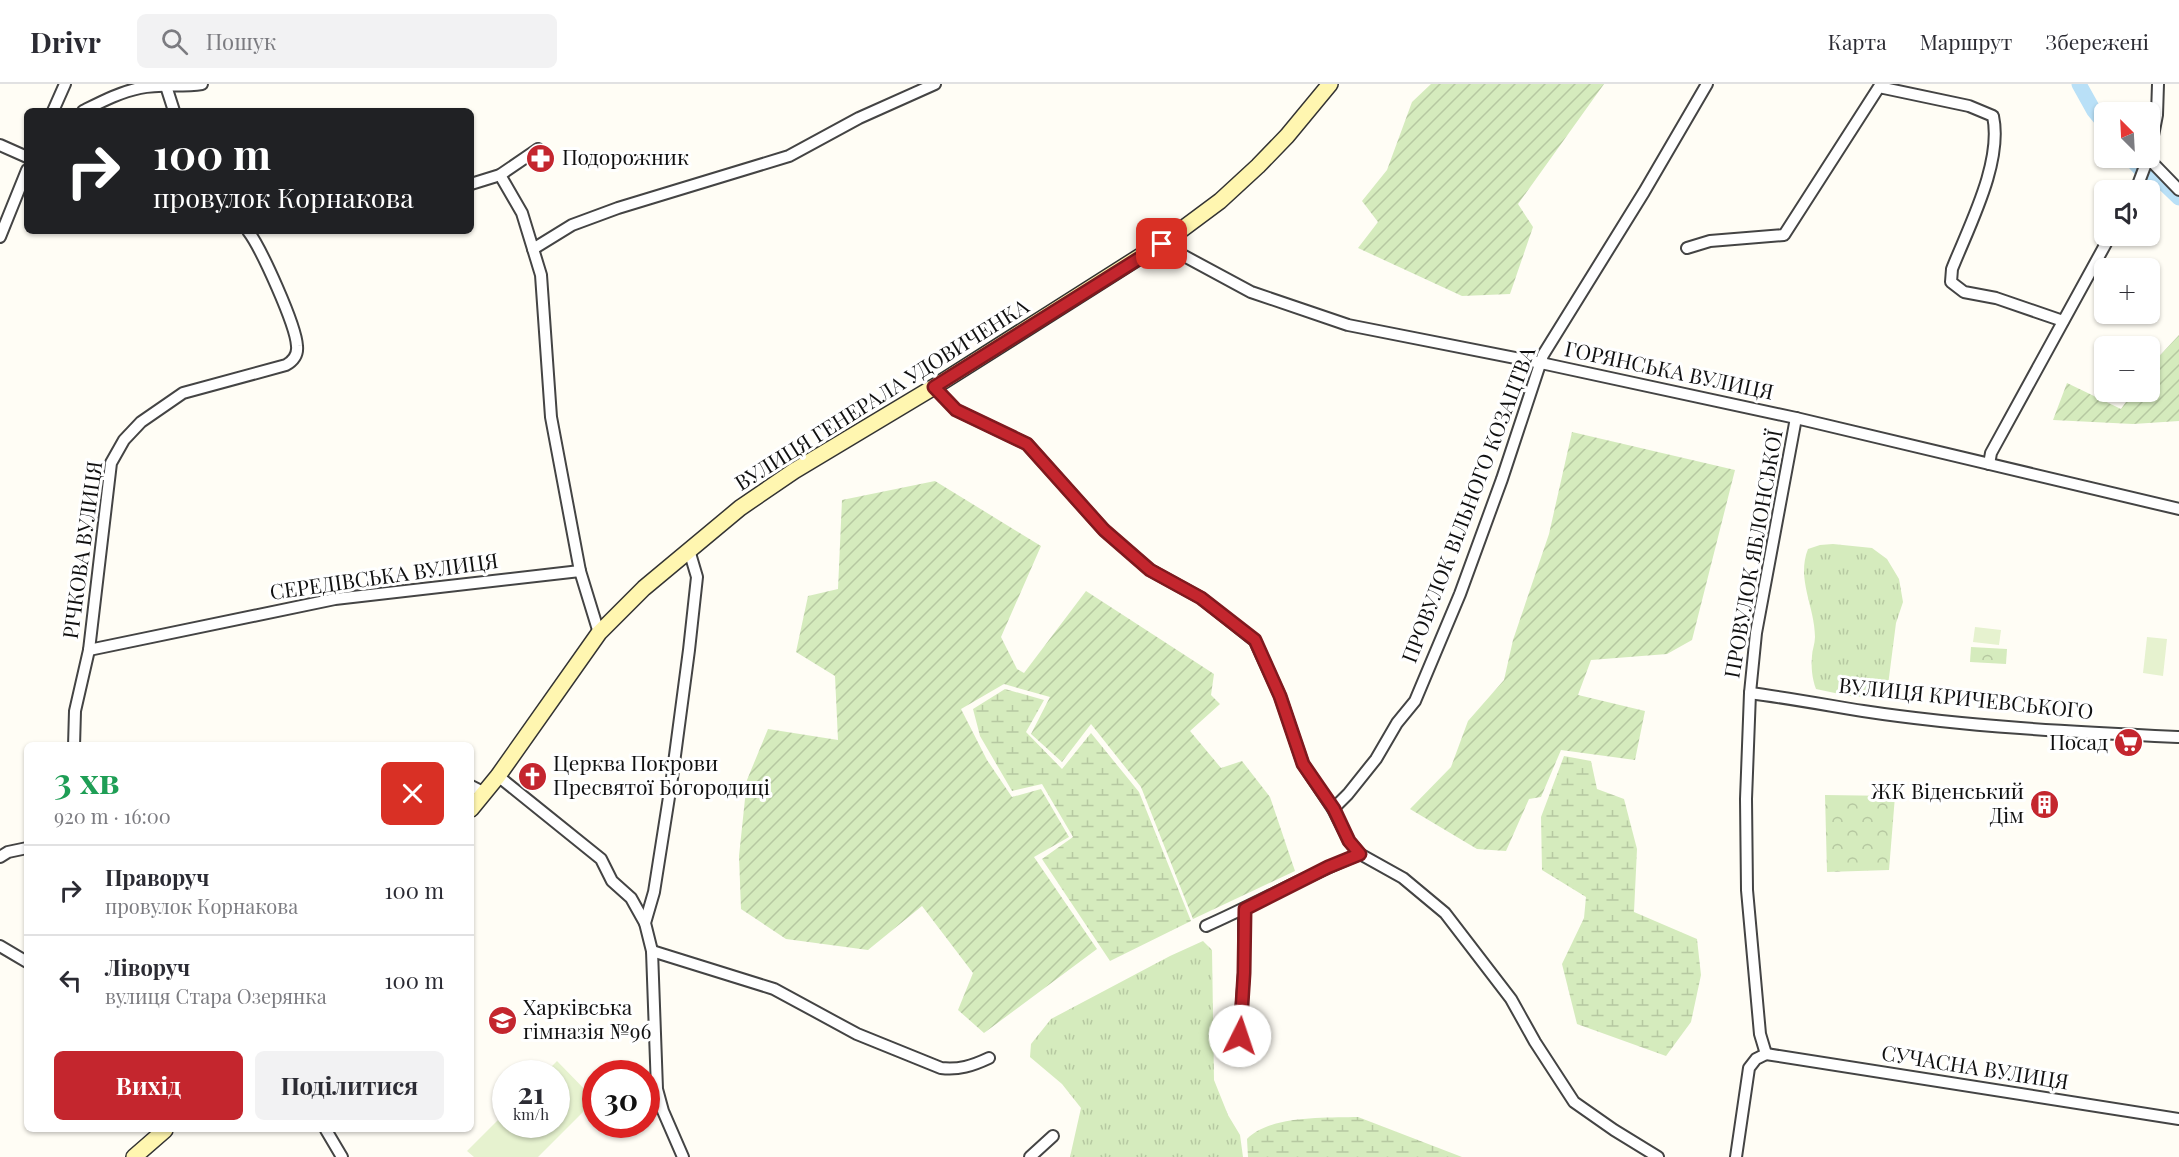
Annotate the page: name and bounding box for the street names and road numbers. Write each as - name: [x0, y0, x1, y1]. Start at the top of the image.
- street label: ВУЛИЦЯ ГЕНЕРАЛА УДОВИЧЕНКА: [729, 291, 1034, 496]
- street label: ГОРЯНСЬКА ВУЛИЦЯ: [1562, 333, 1776, 405]
- street label: ПРОВУЛОК ВІЛЬНОГО КОЗАЦТВА: [1394, 342, 1541, 666]
- street label: ПРОВУЛОК ЯБЛОНСЬКОЇ: [1716, 426, 1788, 680]
- street label: РІЧКОВА ВУЛИЦЯ: [55, 459, 107, 641]
- street label: СЕРЕДІВСЬКА ВУЛИЦЯ: [268, 545, 500, 605]
- street label: ВУЛИЦЯ КРИЧЕВСЬКОГО: [1838, 670, 2095, 724]
- street label: СУЧАСНА ВУЛИЦЯ: [1880, 1037, 2071, 1095]

